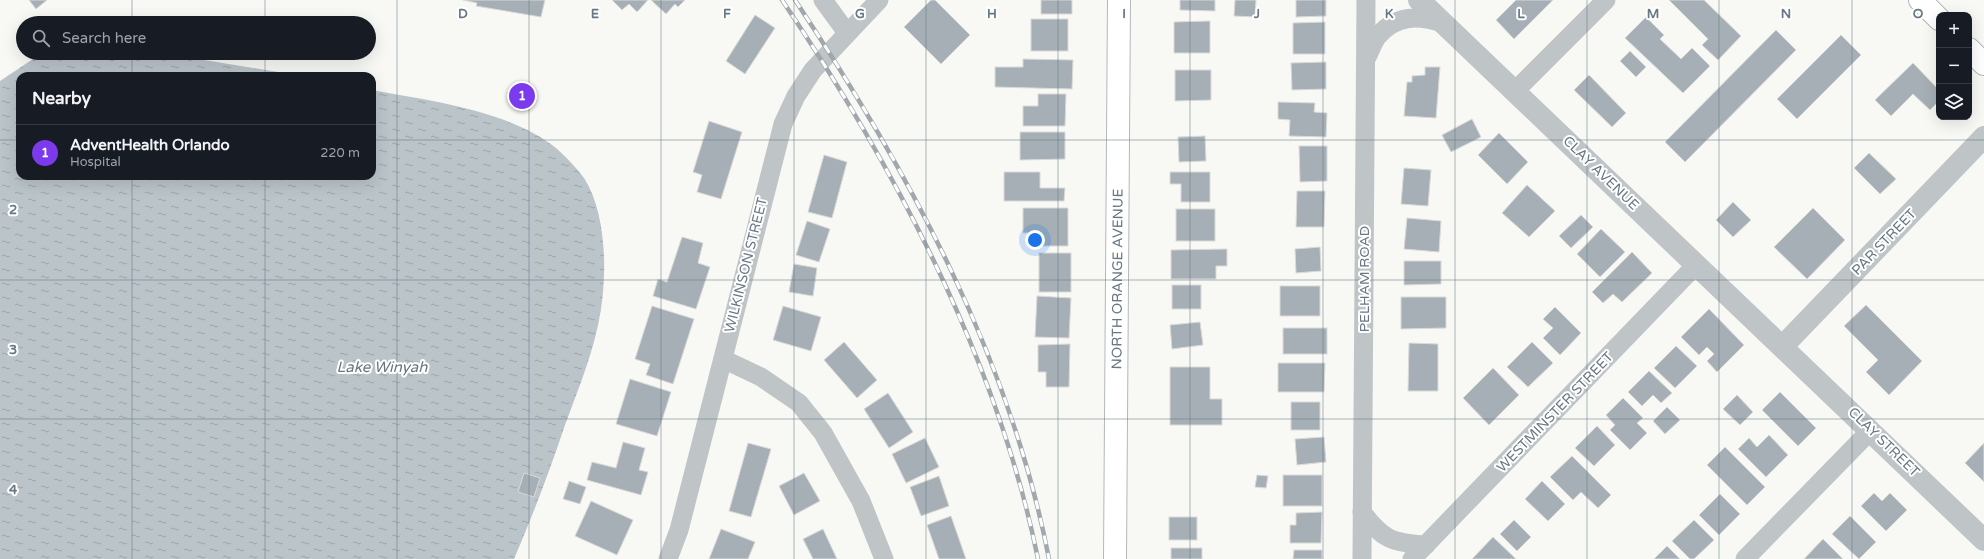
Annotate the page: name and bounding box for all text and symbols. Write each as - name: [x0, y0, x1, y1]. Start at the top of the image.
- text: D: [458, 6, 468, 22]
- text: E: [591, 6, 599, 22]
- text: F: [723, 6, 731, 22]
- text: G: [855, 6, 865, 22]
- text: H: [987, 6, 997, 22]
- text: I: [1122, 6, 1126, 22]
- text: J: [1253, 6, 1260, 22]
- text: K: [1385, 6, 1394, 22]
- text: L: [1517, 6, 1525, 22]
- text: M: [1647, 6, 1659, 22]
- text: N: [1781, 6, 1791, 22]
- text: O: [1913, 6, 1924, 22]
- map controls: [1936, 12, 1972, 120]
- button: +: [1936, 12, 1972, 48]
- search box: [16, 16, 376, 60]
- icon: search: [30, 27, 52, 49]
- text: Search here: [62, 29, 146, 47]
- button: −: [1936, 48, 1972, 84]
- pin: 1: [509, 81, 535, 111]
- button: layers: [1936, 84, 1972, 120]
- text: Nearby: [32, 88, 91, 109]
- street label: CLAY AVENUE: [1559, 133, 1643, 214]
- text: AdventHealth Orlando: [70, 136, 230, 154]
- text: 1: [41, 145, 49, 161]
- text: 220 m: [320, 145, 360, 161]
- text: Hospital: [70, 154, 121, 170]
- street label: NORTH ORANGE AVENUE: [1108, 188, 1126, 370]
- street label: WILKINSON STREET: [721, 195, 771, 334]
- text: 2: [9, 202, 17, 218]
- street label: PAR STREET: [1848, 205, 1920, 279]
- street label: PELHAM ROAD: [1356, 226, 1373, 332]
- your location: [1025, 230, 1045, 250]
- text: 3: [9, 342, 17, 358]
- street label: WESTMINSTER STREET: [1493, 348, 1617, 476]
- water label: Lake Winyah: [337, 358, 428, 376]
- street label: CLAY STREET: [1845, 404, 1924, 481]
- text: 4: [9, 482, 18, 498]

